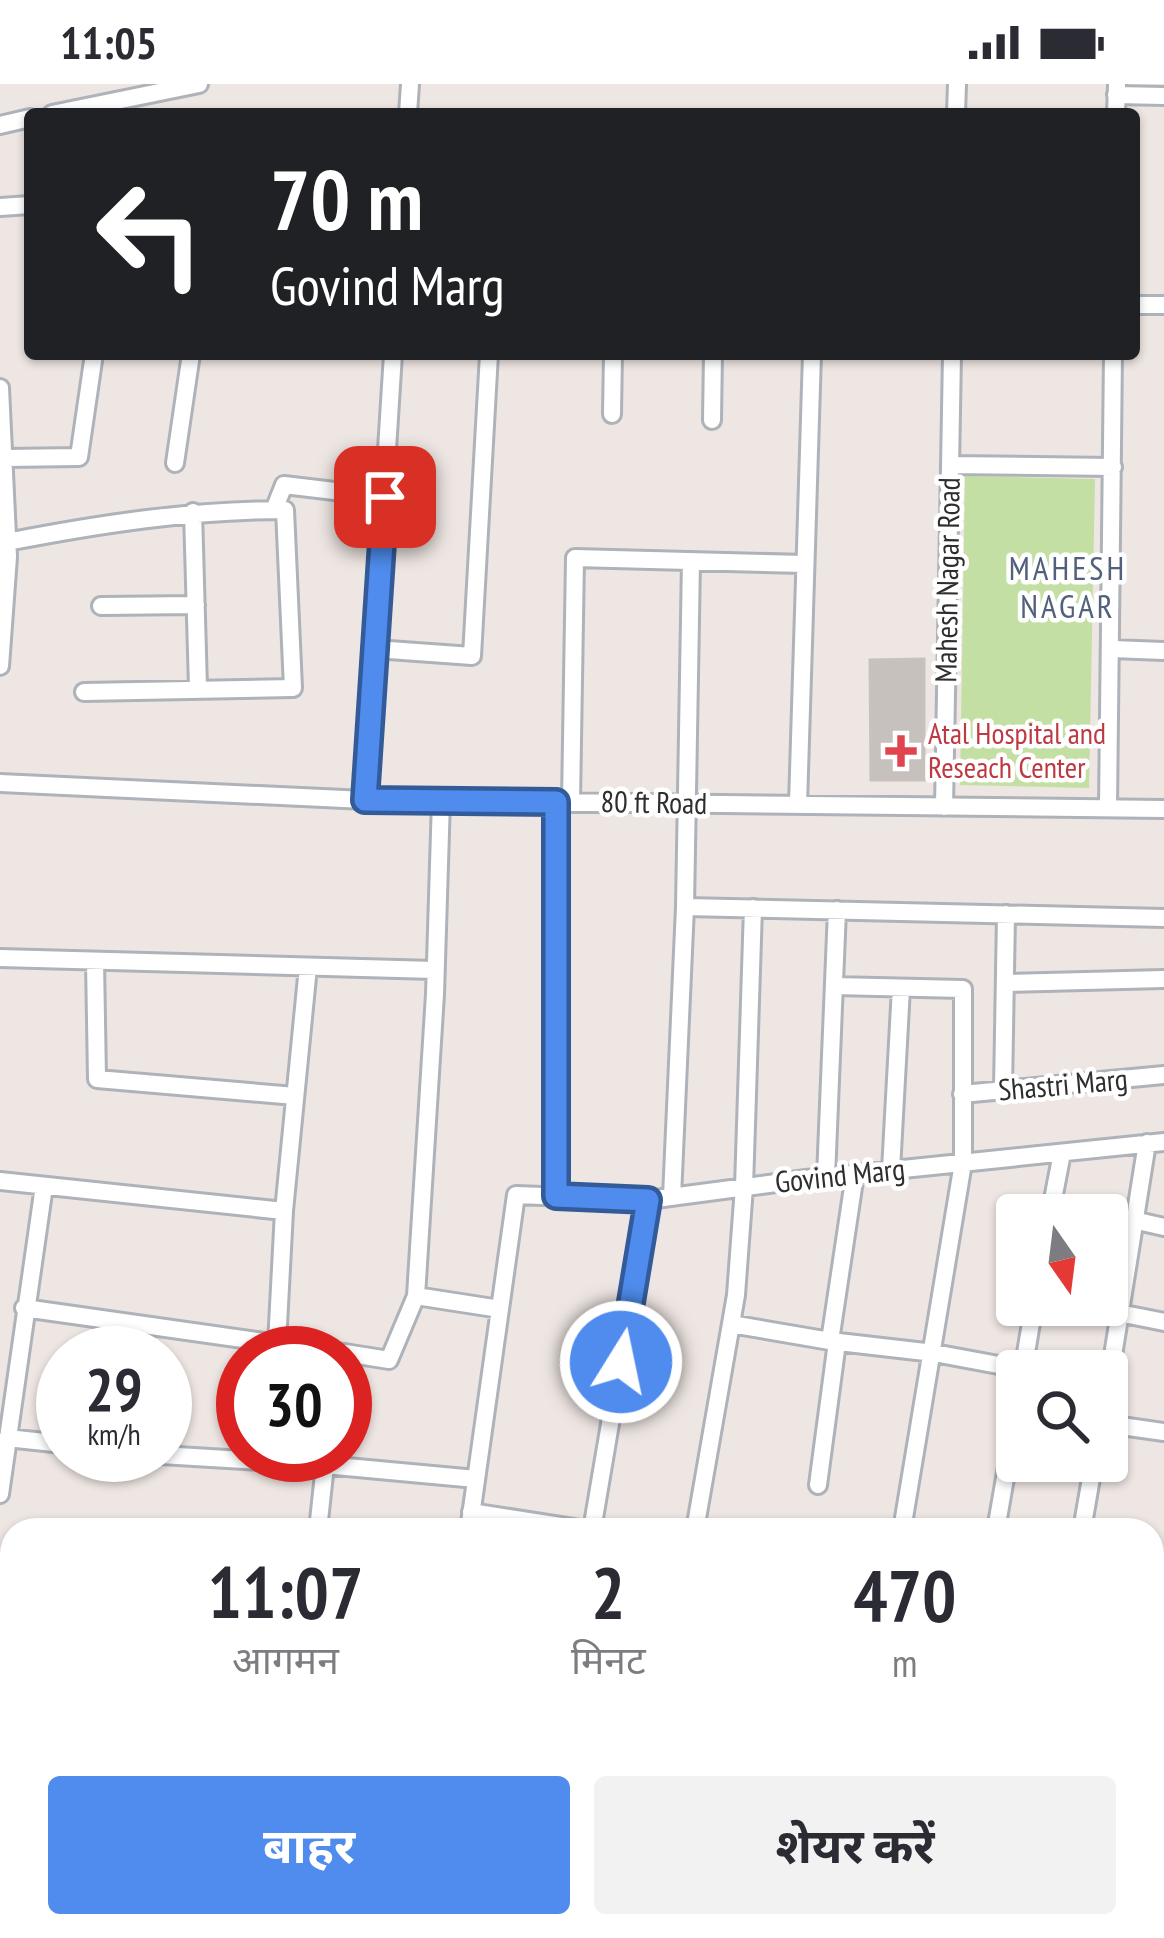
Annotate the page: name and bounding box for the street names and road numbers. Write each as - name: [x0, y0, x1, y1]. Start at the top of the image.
- street label: Mahesh Nagar Road: [925, 477, 968, 683]
- street label: 80 ft Road: [600, 781, 708, 822]
- street label: Shastri Marg: [997, 1058, 1129, 1109]
- street label: Govind Marg: [773, 1148, 907, 1201]

